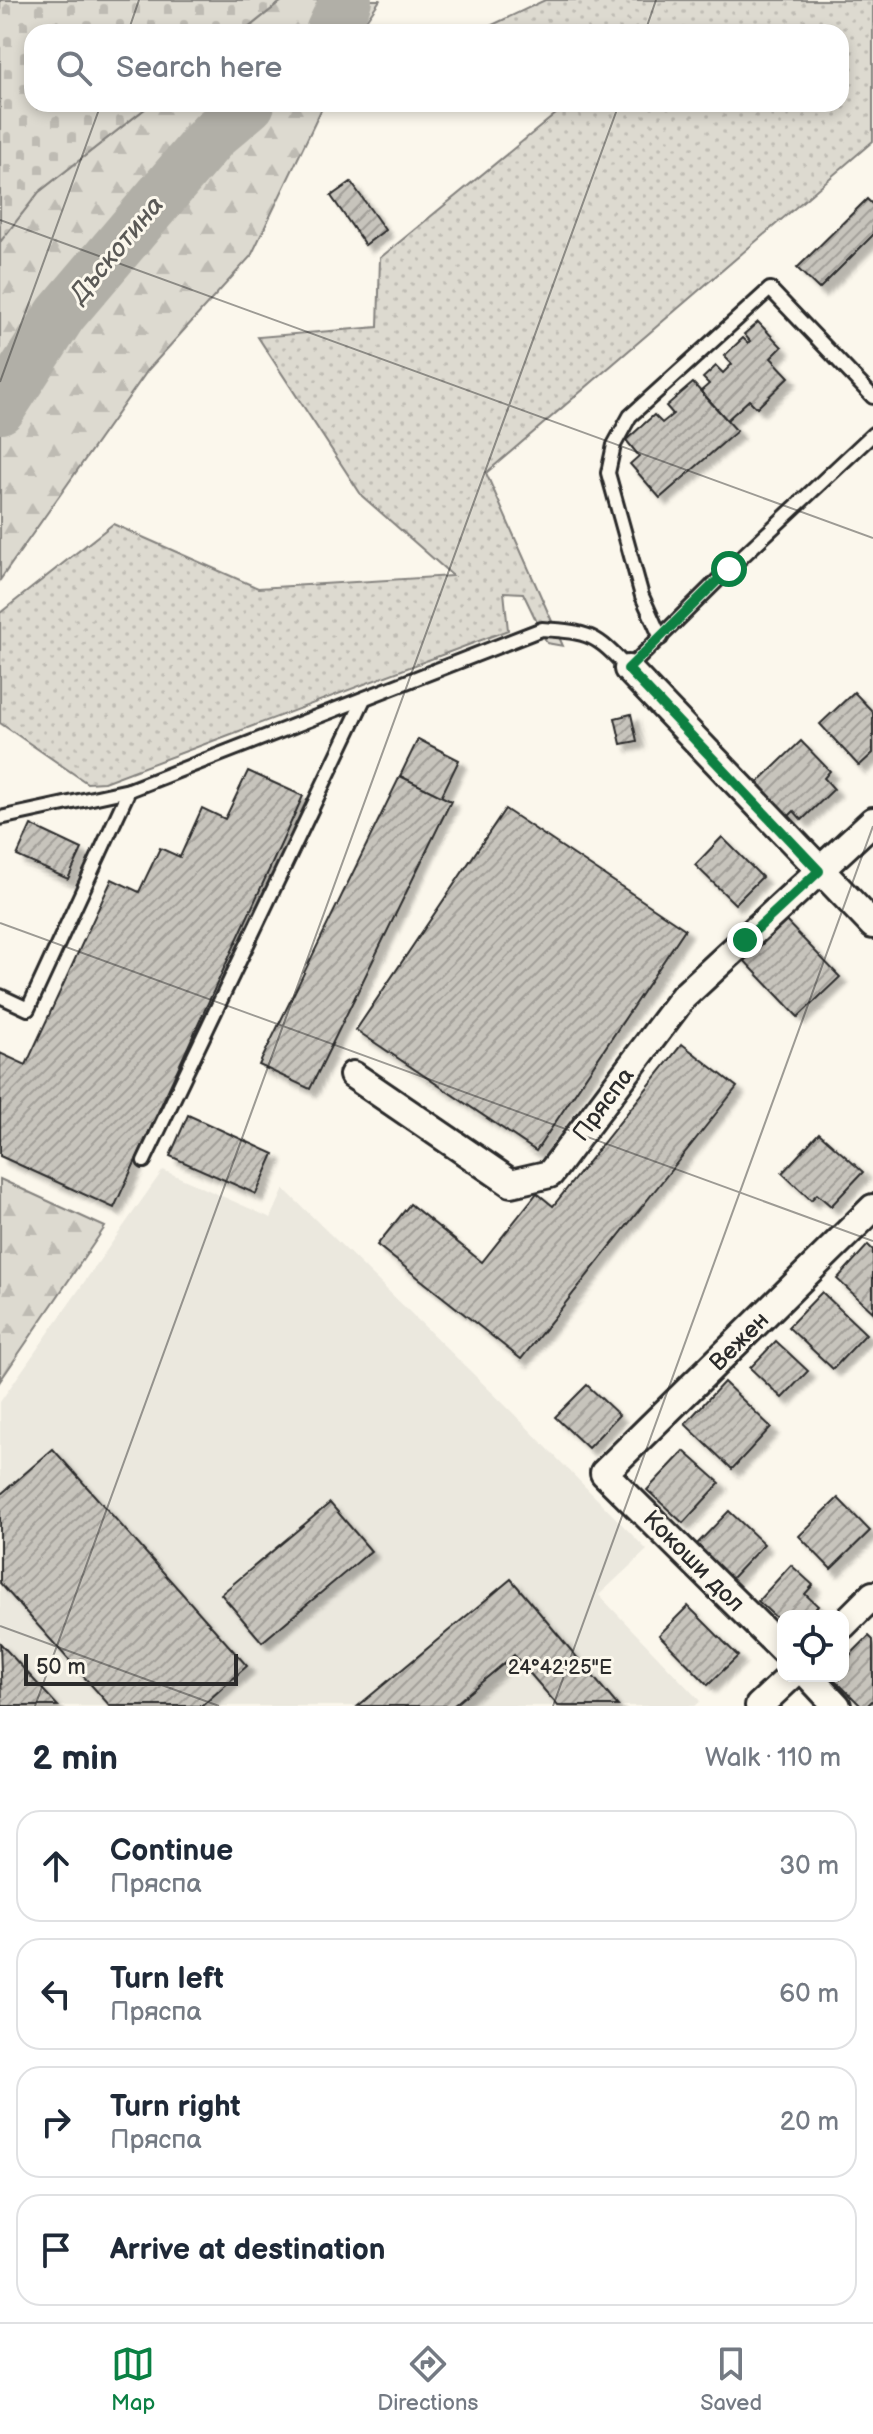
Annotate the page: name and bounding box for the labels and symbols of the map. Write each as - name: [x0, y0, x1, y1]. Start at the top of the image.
- water label: Дъскотина: [62, 190, 171, 311]
- route start: [711, 551, 747, 587]
- route end: [727, 922, 763, 958]
- street label: Пряспа: [566, 1062, 640, 1147]
- street label: Вежен: [704, 1306, 775, 1377]
- street label: Кокоши дол: [637, 1505, 750, 1618]
- scale bar: [24, 1650, 238, 1686]
- text: 24°42'25"E: [508, 1656, 612, 1680]

